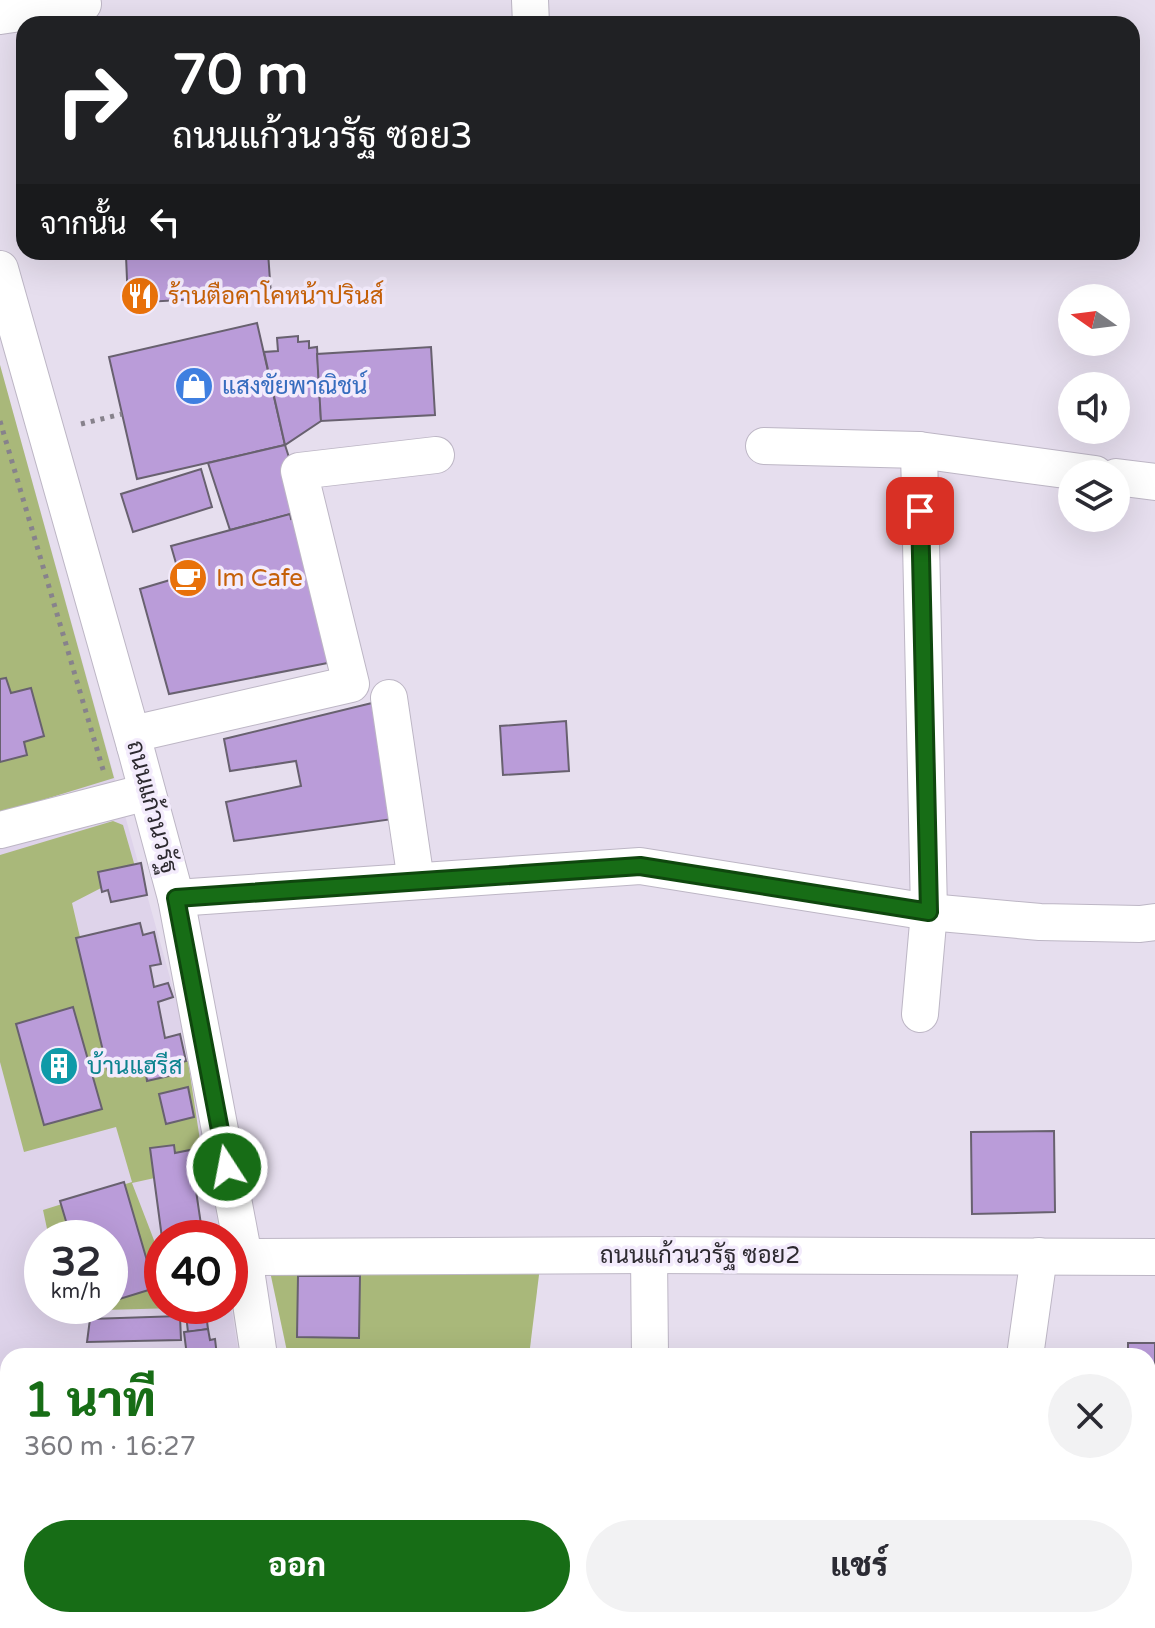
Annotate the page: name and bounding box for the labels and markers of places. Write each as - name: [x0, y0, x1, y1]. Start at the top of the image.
- restaurant icon: ร้านตือคาโคหน้าปรินส์: [119, 275, 161, 317]
- place label: ร้านตือคาโคหน้าปรินส์: [168, 280, 384, 311]
- shop icon: แสงขัยพาณิชน์: [173, 365, 215, 407]
- place label: แสงขัยพาณิชน์: [222, 370, 367, 401]
- pin: [886, 477, 954, 545]
- cafe icon: Im Cafe: [167, 557, 209, 599]
- place label: Im Cafe: [216, 564, 303, 593]
- building icon: บ้านแฮรีส: [38, 1045, 80, 1087]
- place label: บ้านแฮรีส: [87, 1051, 182, 1081]

